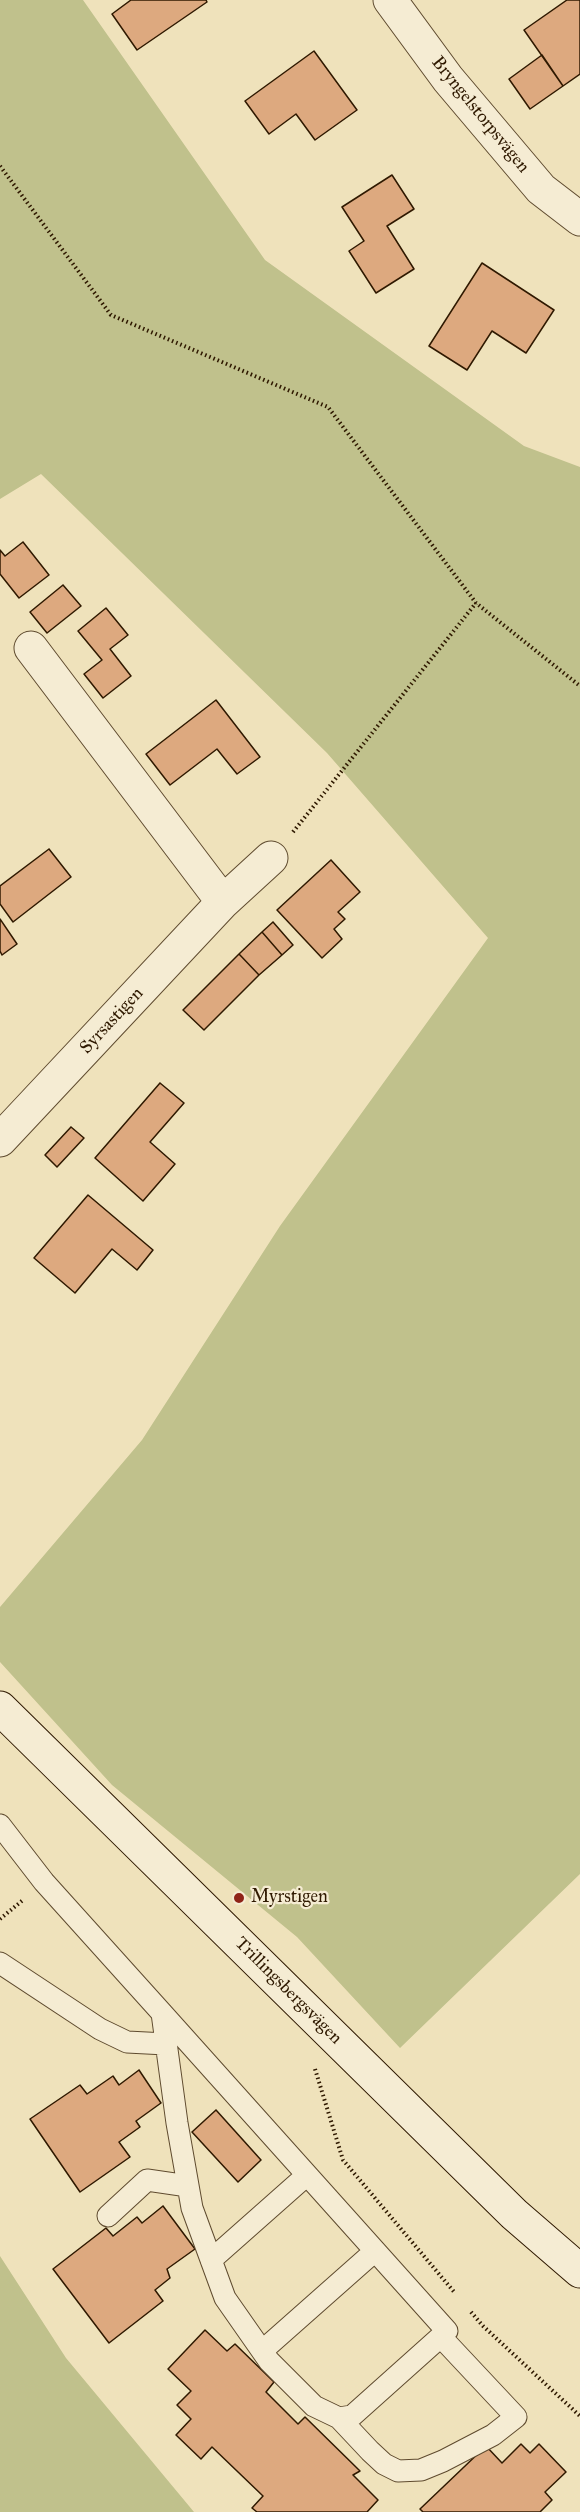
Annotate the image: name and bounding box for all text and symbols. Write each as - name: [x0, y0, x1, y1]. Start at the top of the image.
- street label: Bryngelstorpsvägen: [426, 52, 534, 178]
- street label: Syrsastigen: [76, 983, 148, 1059]
- place label: Myrstigen: [251, 1887, 328, 1909]
- marker: Myrstigen: [232, 1891, 246, 1905]
- street label: Trillingsbergsvägen: [230, 1933, 346, 2049]

